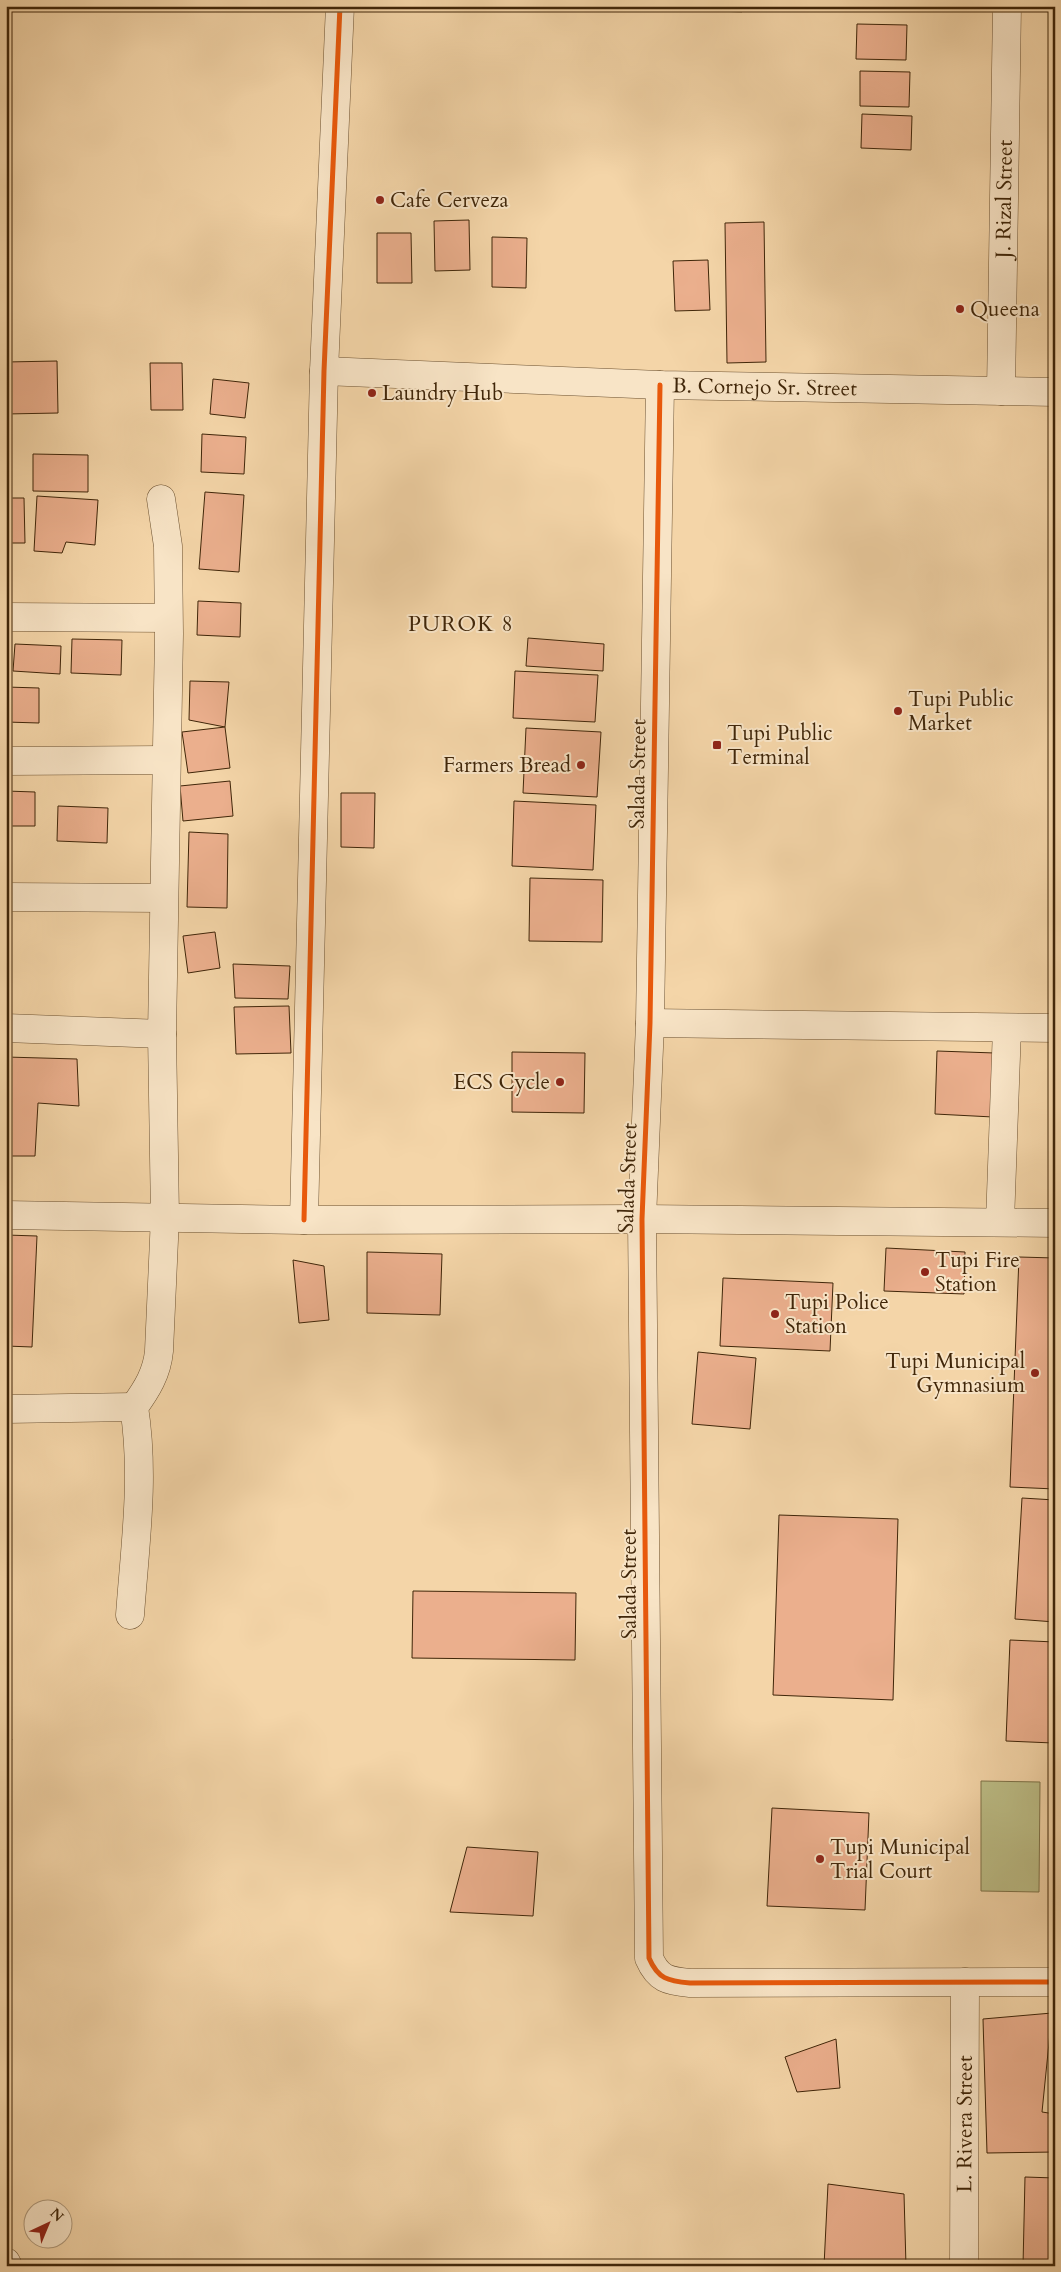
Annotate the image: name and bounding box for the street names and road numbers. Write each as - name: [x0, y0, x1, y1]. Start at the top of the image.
- street label: J. Rizal Street: [989, 139, 1019, 262]
- street label: B. Cornejo Sr. Street: [672, 371, 858, 403]
- street label: Salada Street: [623, 718, 653, 829]
- street label: Salada Street: [612, 1122, 644, 1234]
- street label: Salada Street: [615, 1528, 644, 1639]
- street label: L. Rivera Street: [950, 2055, 979, 2193]

